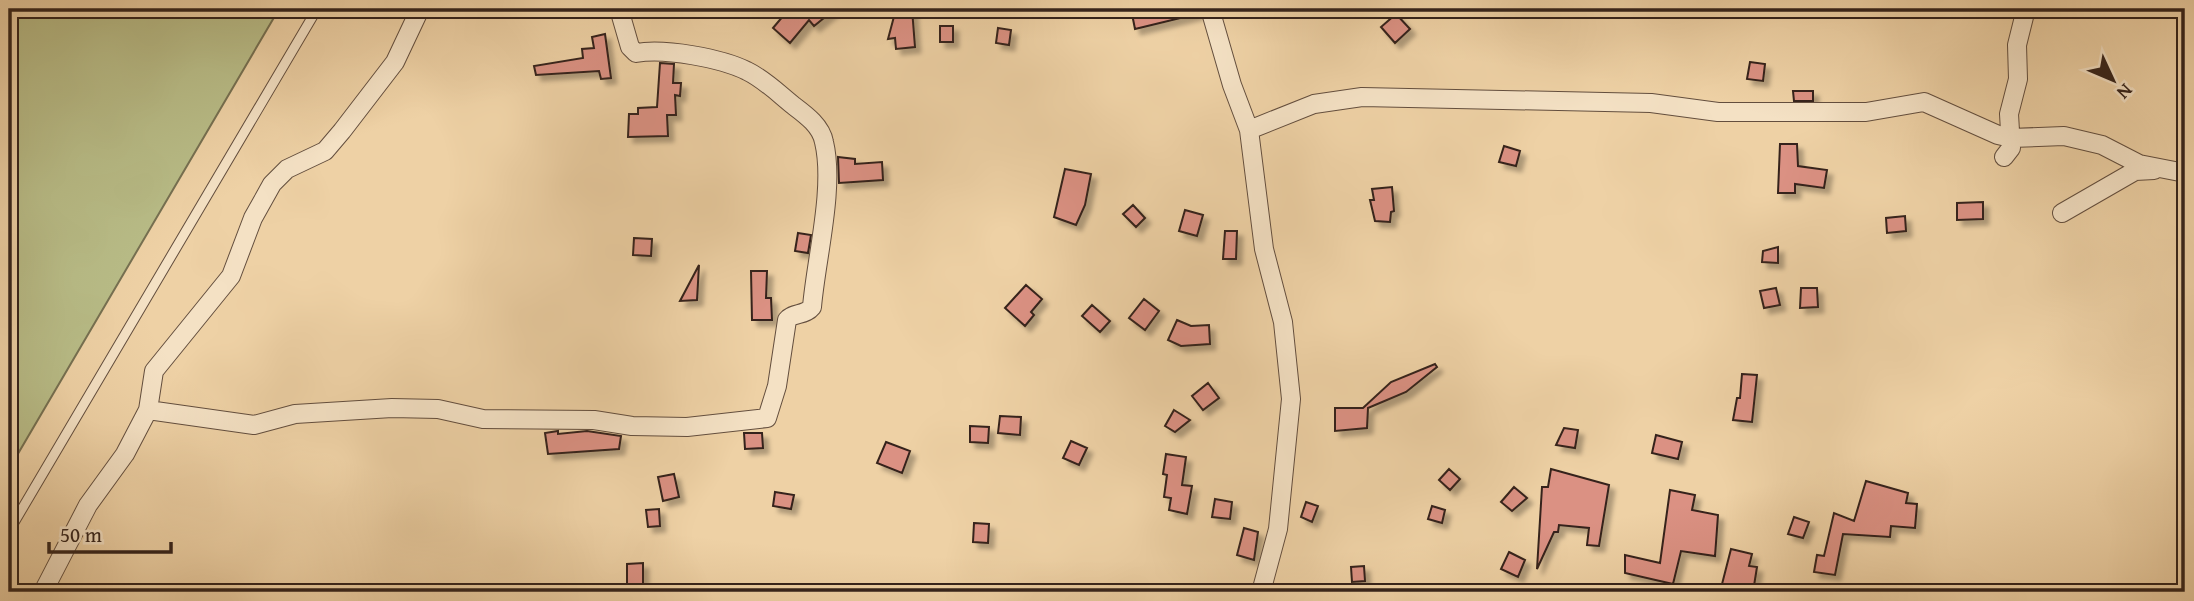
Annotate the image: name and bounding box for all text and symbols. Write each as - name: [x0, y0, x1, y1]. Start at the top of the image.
- north arrow: [2078, 46, 2148, 116]
- text: N: [2111, 78, 2140, 106]
- scale bar: [49, 510, 172, 554]
- text: 50 m: [60, 519, 102, 550]

